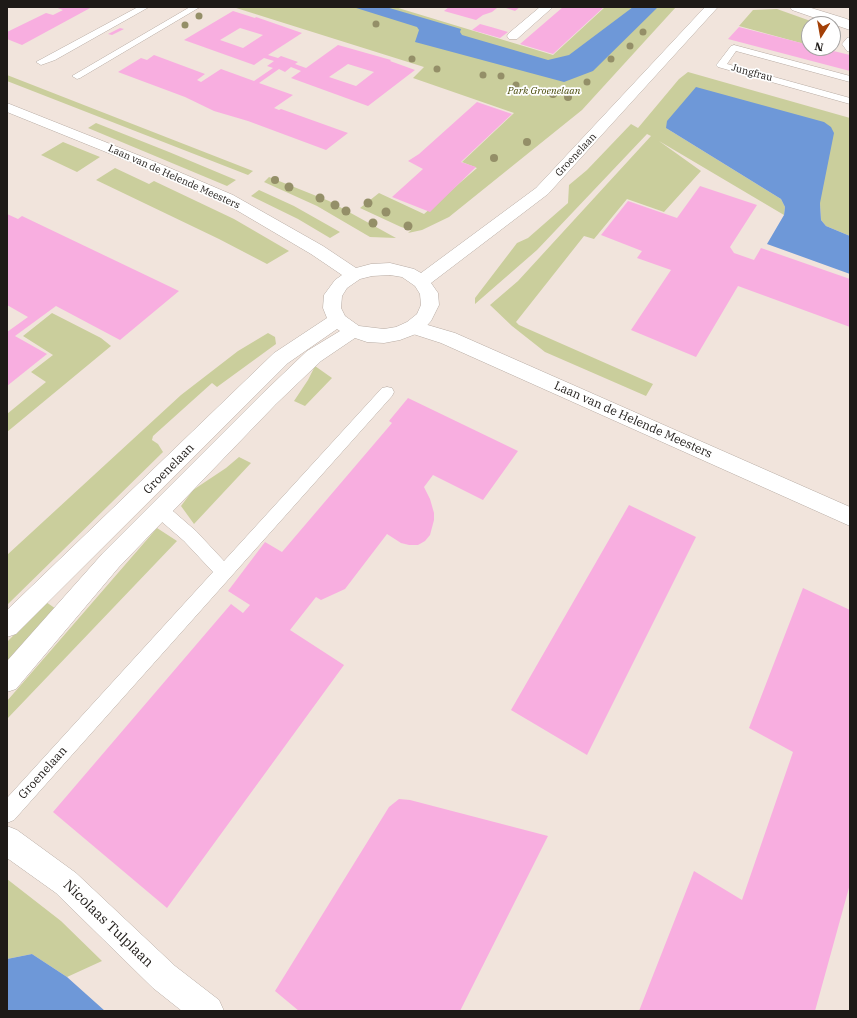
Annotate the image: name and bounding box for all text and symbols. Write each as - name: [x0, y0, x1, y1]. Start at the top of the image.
- north arrow: [801, 16, 841, 56]
- text: N: [813, 39, 825, 55]
- street label: Jungfrau: [730, 62, 774, 84]
- park label: Park Groenelaan: [508, 85, 580, 97]
- street label: Groenelaan: [553, 131, 599, 179]
- street label: Laan van de Helende Meesters: [106, 142, 242, 212]
- street label: Laan van de Helende Meesters: [552, 379, 714, 461]
- street label: Groenelaan: [141, 441, 197, 497]
- street label: Groenelaan: [16, 744, 70, 802]
- street label: Nicolaas Tulplaan: [60, 877, 156, 971]

